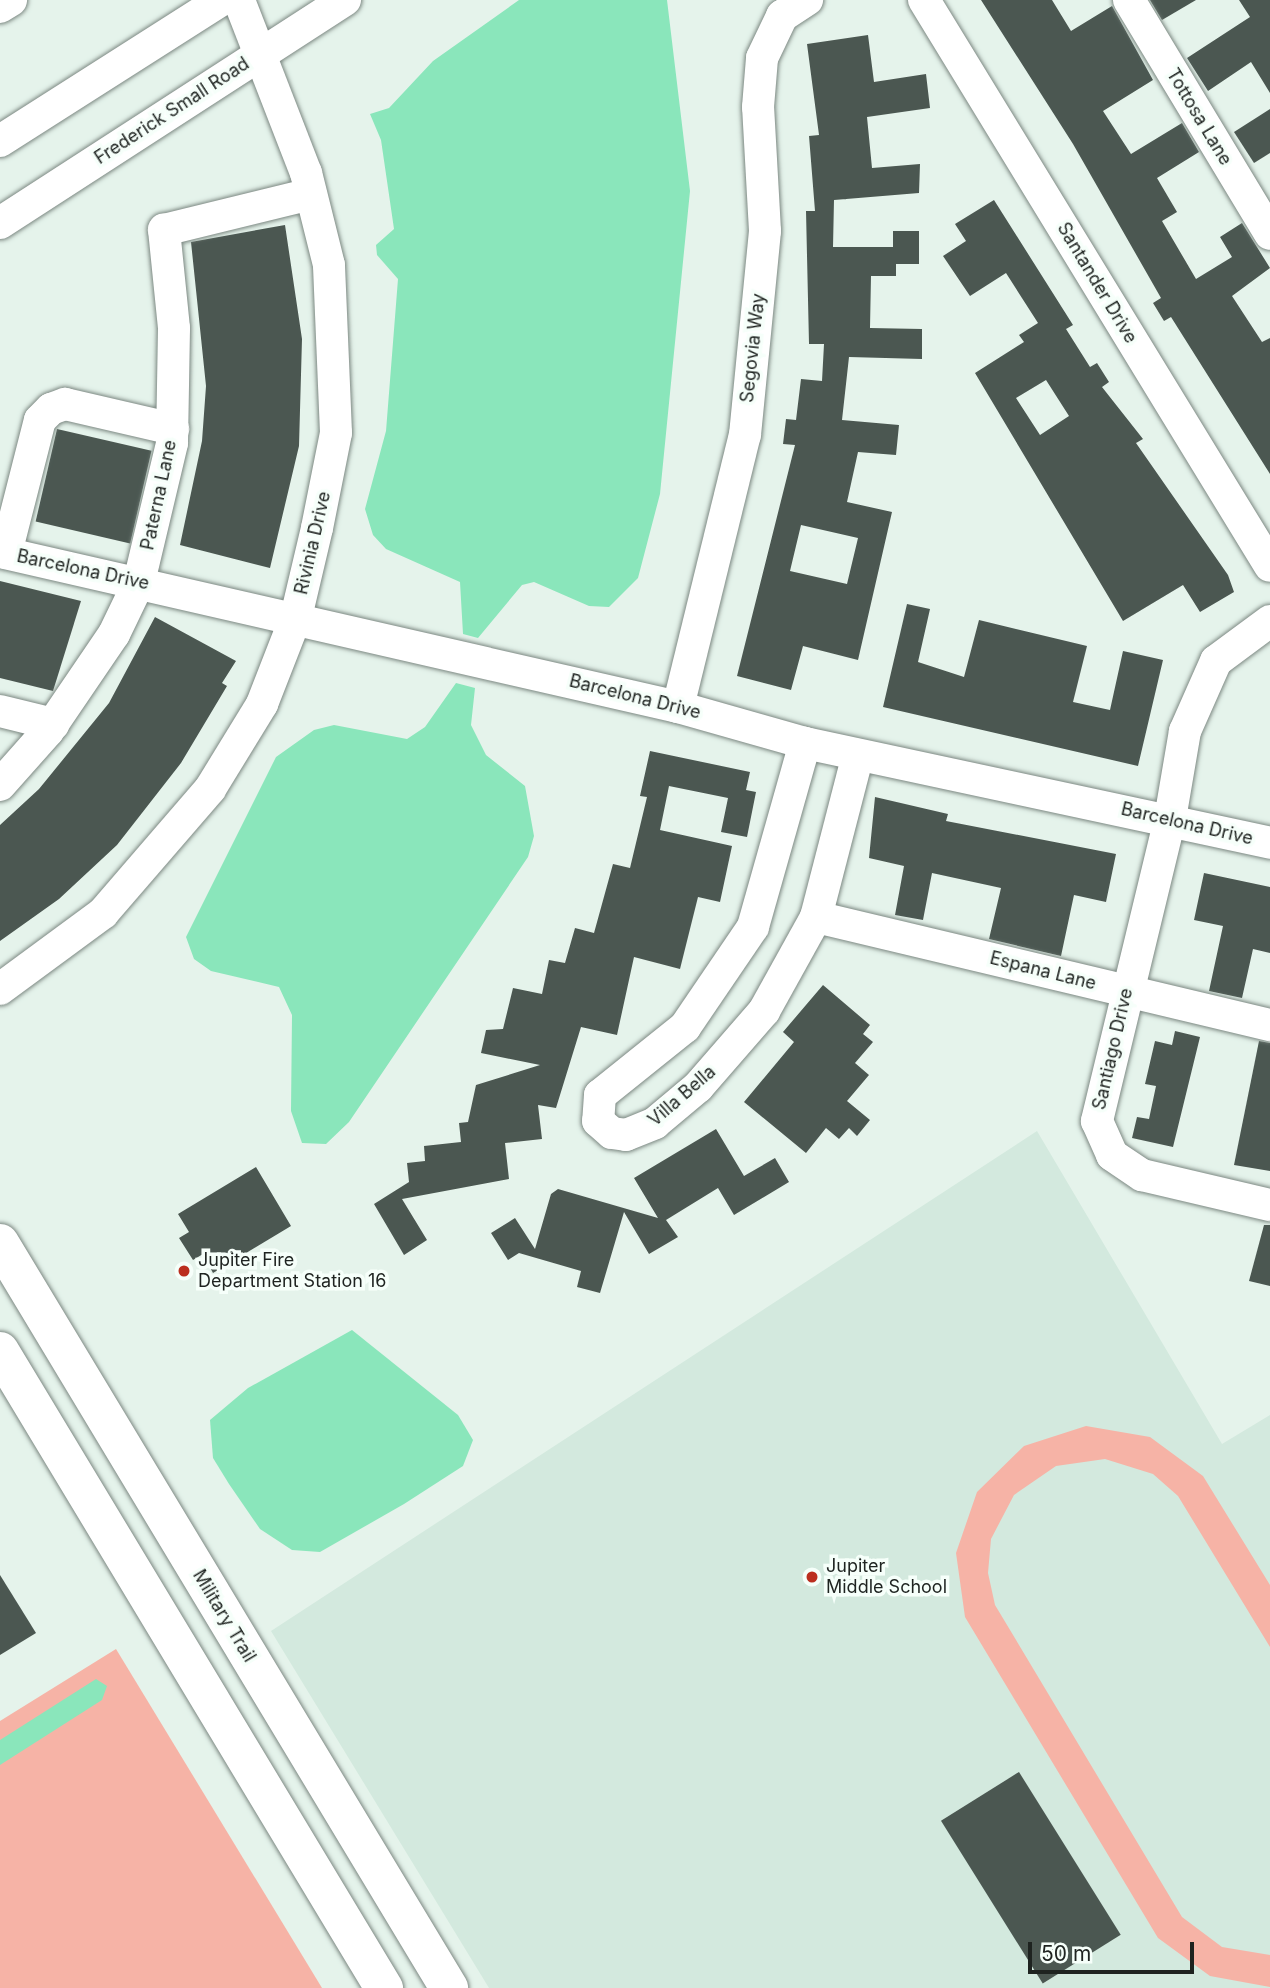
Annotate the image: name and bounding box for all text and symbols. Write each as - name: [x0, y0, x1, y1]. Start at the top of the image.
- street label: Frederick Small Road: [91, 53, 253, 169]
- street label: Tottosa Lane: [1162, 65, 1236, 169]
- street label: Santander Drive: [1052, 219, 1142, 347]
- street label: Segovia Way: [737, 292, 769, 404]
- street label: Paterna Lane: [137, 438, 181, 552]
- street label: Rivinia Drive: [291, 489, 335, 597]
- street label: Barcelona Drive: [15, 545, 151, 595]
- street label: Barcelona Drive: [567, 670, 703, 724]
- street label: Barcelona Drive: [1119, 798, 1255, 850]
- street label: Espana Lane: [988, 947, 1098, 995]
- street label: Santiago Drive: [1089, 986, 1137, 1112]
- street label: Villa Bella: [644, 1061, 720, 1131]
- place label: Jupiter Fire Department Station 16: [198, 1250, 386, 1292]
- marker: Jupiter Fire Department Station 16: [176, 1263, 192, 1279]
- place label: Jupiter Middle School: [826, 1556, 947, 1598]
- street label: Military Trail: [188, 1566, 260, 1666]
- marker: Jupiter Middle School: [804, 1569, 820, 1585]
- scale bar: [1032, 1928, 1198, 1972]
- text: 50 m: [1041, 1941, 1091, 1966]

